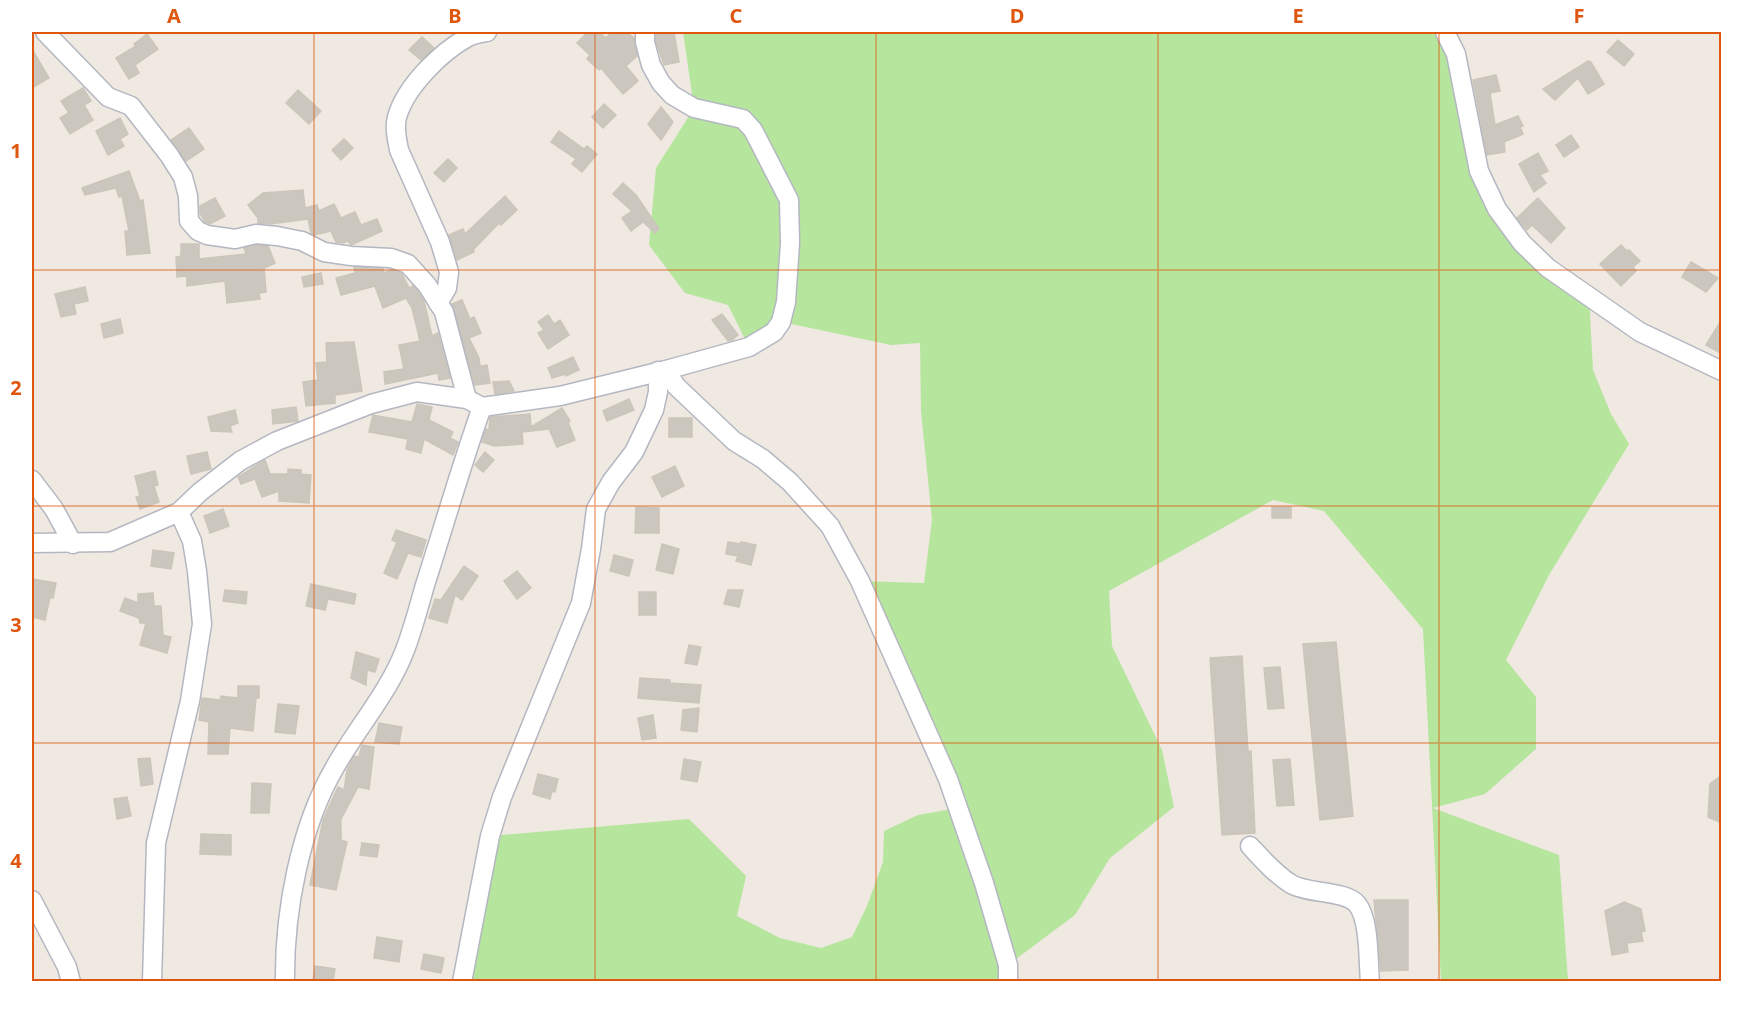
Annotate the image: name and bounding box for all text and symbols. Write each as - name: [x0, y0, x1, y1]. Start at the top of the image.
- text: A: [167, 2, 181, 29]
- text: B: [448, 2, 462, 29]
- text: C: [730, 2, 743, 29]
- text: D: [1010, 2, 1024, 29]
- text: E: [1292, 2, 1304, 29]
- text: F: [1574, 2, 1584, 29]
- text: 1: [10, 137, 22, 164]
- text: 2: [10, 374, 22, 401]
- text: 3: [10, 611, 22, 638]
- text: 4: [10, 847, 22, 874]

